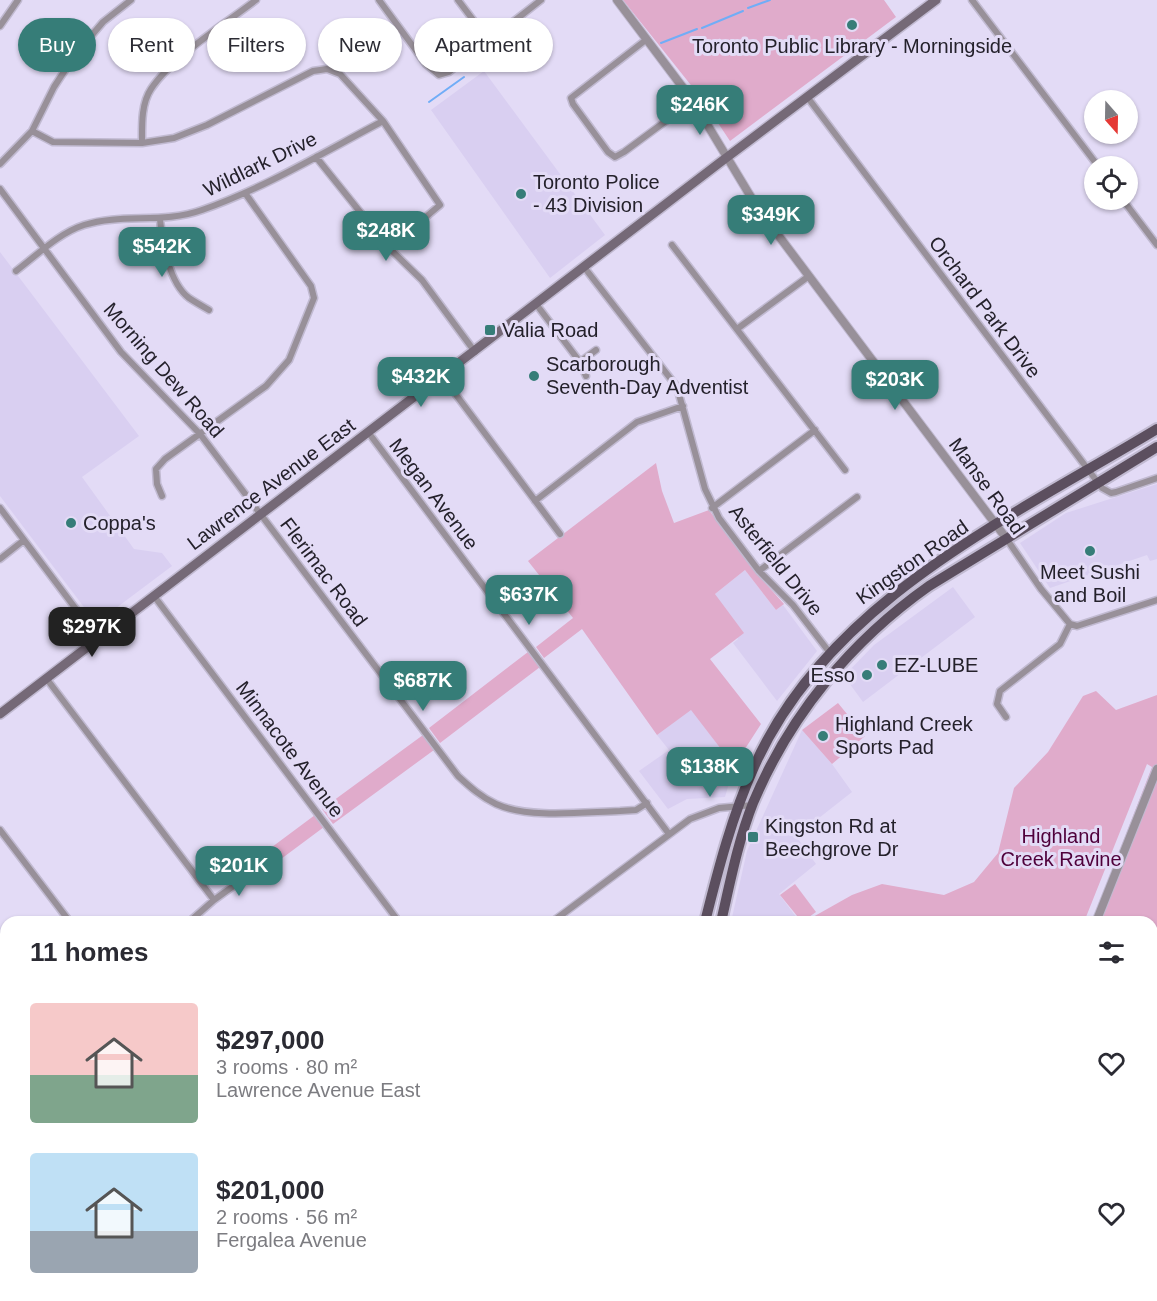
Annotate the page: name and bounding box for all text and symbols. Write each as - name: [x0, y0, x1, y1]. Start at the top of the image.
- chip: Buy: [18, 18, 96, 72]
- chip: Rent: [108, 18, 195, 72]
- chip: Filters: [207, 18, 306, 72]
- chip: New: [318, 18, 402, 72]
- chip: Apartment: [414, 18, 553, 72]
- marker: Toronto Public Library - Morningside: [845, 18, 859, 32]
- place label: Toronto Public Library - Morningside: [692, 35, 1012, 57]
- pin: $246K: [658, 85, 742, 136]
- north arrow: [1084, 90, 1138, 144]
- map controls: [1084, 90, 1138, 210]
- text: $246K: [671, 93, 729, 115]
- street label: Wildlark Drive: [200, 127, 320, 201]
- button: locate: [1084, 156, 1138, 210]
- place label: Toronto Police - 43 Division: [533, 171, 660, 216]
- marker: Toronto Police - 43 Division: [514, 187, 528, 201]
- pin: $349K: [729, 195, 813, 246]
- text: $349K: [742, 203, 800, 225]
- pin: $248K: [344, 211, 428, 262]
- text: $248K: [357, 219, 415, 241]
- pin: $542K: [120, 227, 204, 278]
- street label: Orchard Park Drive: [925, 232, 1045, 382]
- text: $542K: [133, 235, 191, 257]
- street label: Morning Dew Road: [100, 298, 228, 442]
- place label: Valia Road: [502, 319, 598, 341]
- marker: Valia Road: [483, 323, 497, 337]
- place label: Scarborough Seventh-Day Adventist: [546, 353, 749, 398]
- pin: $432K: [379, 357, 463, 408]
- pin: $203K: [853, 360, 937, 411]
- text: $432K: [392, 365, 450, 387]
- text: $203K: [866, 368, 924, 390]
- marker: Scarborough Seventh-Day Adventist: [527, 369, 541, 383]
- street label: Lawrence Avenue East: [183, 413, 360, 554]
- street label: Megan Avenue: [385, 434, 483, 554]
- street label: Manse Road: [945, 434, 1029, 538]
- street label: Asterfield Drive: [725, 500, 827, 620]
- place label: Coppa's: [83, 512, 156, 534]
- street label: Flerimac Road: [276, 513, 372, 631]
- street label: Kingston Road: [852, 515, 972, 609]
- marker: Coppa's: [64, 516, 78, 530]
- marker: Meet Sushi and Boil: [1083, 544, 1097, 558]
- place label: Meet Sushi and Boil: [1040, 561, 1140, 606]
- pin: $637K: [487, 575, 571, 626]
- text: $637K: [500, 583, 558, 605]
- pin: $297K: [50, 607, 134, 658]
- text: $297K: [63, 615, 121, 637]
- place label: EZ-LUBE: [894, 654, 978, 676]
- marker: EZ-LUBE: [875, 658, 889, 672]
- pin: $687K: [381, 661, 465, 712]
- place label: Esso: [811, 664, 855, 686]
- marker: Esso: [860, 668, 874, 682]
- text: $687K: [394, 669, 452, 691]
- street label: Minnacote Avenue: [232, 677, 348, 821]
- place label: Highland Creek Sports Pad: [835, 713, 974, 758]
- marker: Highland Creek Sports Pad: [816, 729, 830, 743]
- pin: $138K: [668, 747, 752, 798]
- text: $138K: [681, 755, 739, 777]
- place label: Kingston Rd at Beechgrove Dr: [765, 815, 899, 860]
- park label: Highland Creek Ravine: [1000, 825, 1122, 870]
- marker: Kingston Rd at Beechgrove Dr: [746, 830, 760, 844]
- pin: $201K: [197, 846, 281, 897]
- text: $201K: [210, 854, 268, 876]
- icon: filters: [1095, 936, 1128, 969]
- text: 11 homes: [30, 937, 149, 967]
- text: $297,000: [216, 1025, 324, 1055]
- icon: home: [78, 1027, 150, 1099]
- icon: heart: [1095, 1047, 1128, 1080]
- text: 3 rooms · 80 m²: [216, 1056, 357, 1078]
- text: Lawrence Avenue East: [216, 1079, 420, 1101]
- text: $201,000: [216, 1175, 324, 1205]
- icon: home: [78, 1177, 150, 1249]
- icon: heart: [1095, 1197, 1128, 1230]
- text: 2 rooms · 56 m²: [216, 1206, 357, 1228]
- text: Fergalea Avenue: [216, 1229, 367, 1251]

